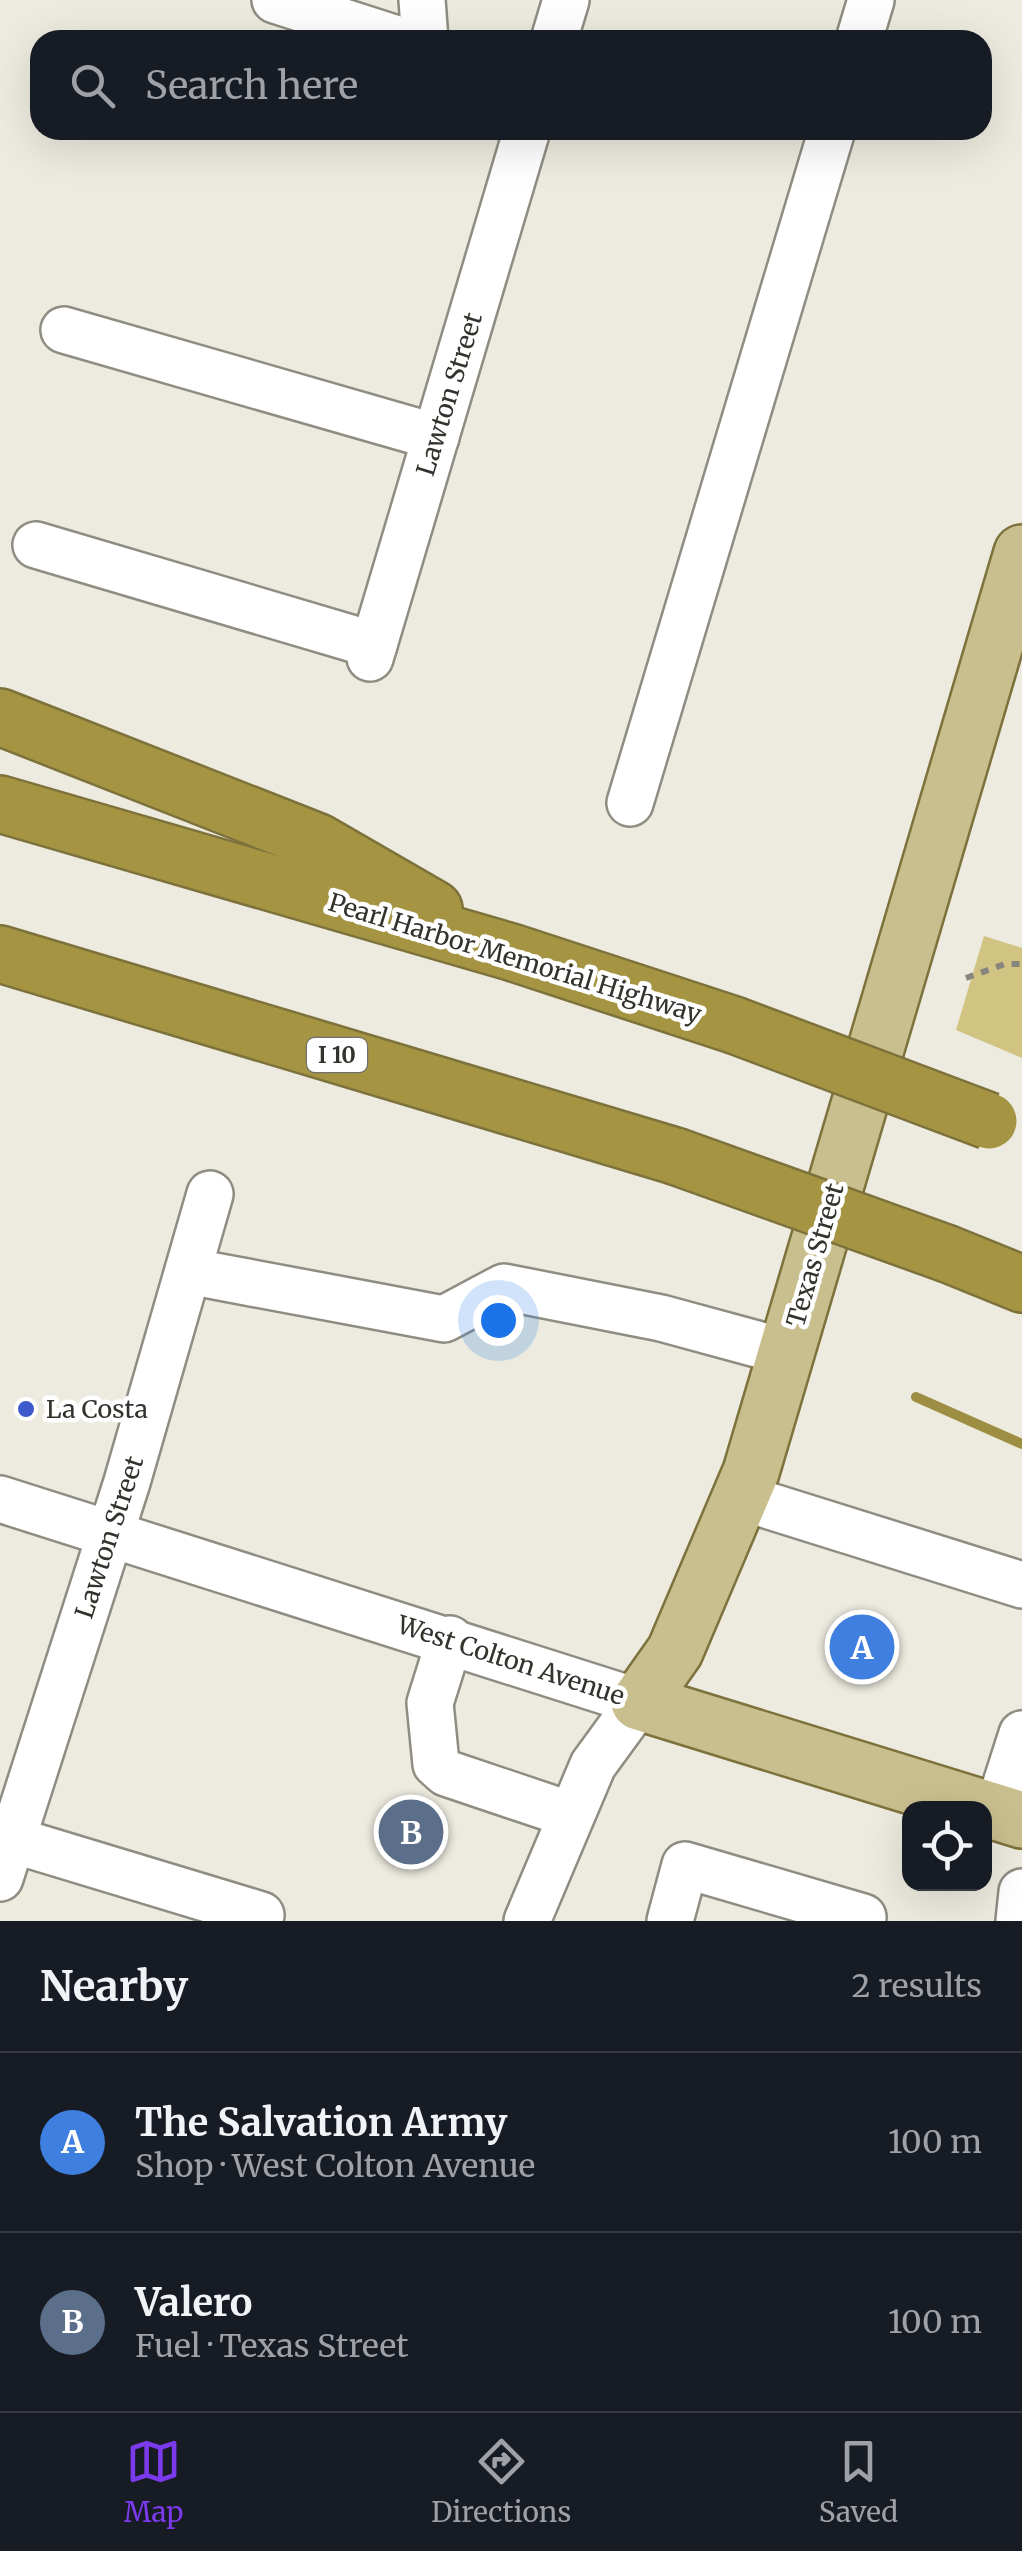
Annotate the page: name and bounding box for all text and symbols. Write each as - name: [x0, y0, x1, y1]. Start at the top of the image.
- search box: [30, 30, 992, 140]
- icon: search: [65, 58, 120, 113]
- text: Search here: [145, 62, 358, 109]
- street label: Lawton Street: [409, 308, 489, 479]
- street label: Pearl Harbor Memorial Highway: [325, 886, 706, 1030]
- road number: I 10: [307, 1038, 367, 1072]
- street label: Texas Street: [779, 1179, 851, 1330]
- your location: [473, 1295, 524, 1346]
- place label: La Costa: [46, 1393, 148, 1425]
- marker: La Costa: [15, 1398, 37, 1420]
- street label: Lawton Street: [68, 1451, 150, 1622]
- street label: West Colton Avenue: [392, 1608, 629, 1712]
- pin: A: [830, 1610, 894, 1684]
- pin: B: [378, 1794, 444, 1870]
- map controls: [902, 1801, 992, 1891]
- button: locate: [902, 1801, 992, 1891]
- text: Nearby: [40, 1960, 188, 2012]
- text: 2 results: [851, 1966, 982, 2006]
- text: The Salvation Army: [135, 2099, 507, 2146]
- text: A: [61, 2122, 84, 2162]
- text: 100 m: [888, 2122, 982, 2162]
- text: Shop · West Colton Avenue: [135, 2146, 535, 2186]
- text: Valero: [135, 2279, 253, 2326]
- text: B: [61, 2302, 84, 2342]
- text: 100 m: [888, 2302, 982, 2342]
- text: Fuel · Texas Street: [135, 2326, 409, 2366]
- tab: Map: [124, 2434, 184, 2530]
- tab: Directions: [431, 2434, 571, 2530]
- tab: Saved: [819, 2434, 898, 2530]

